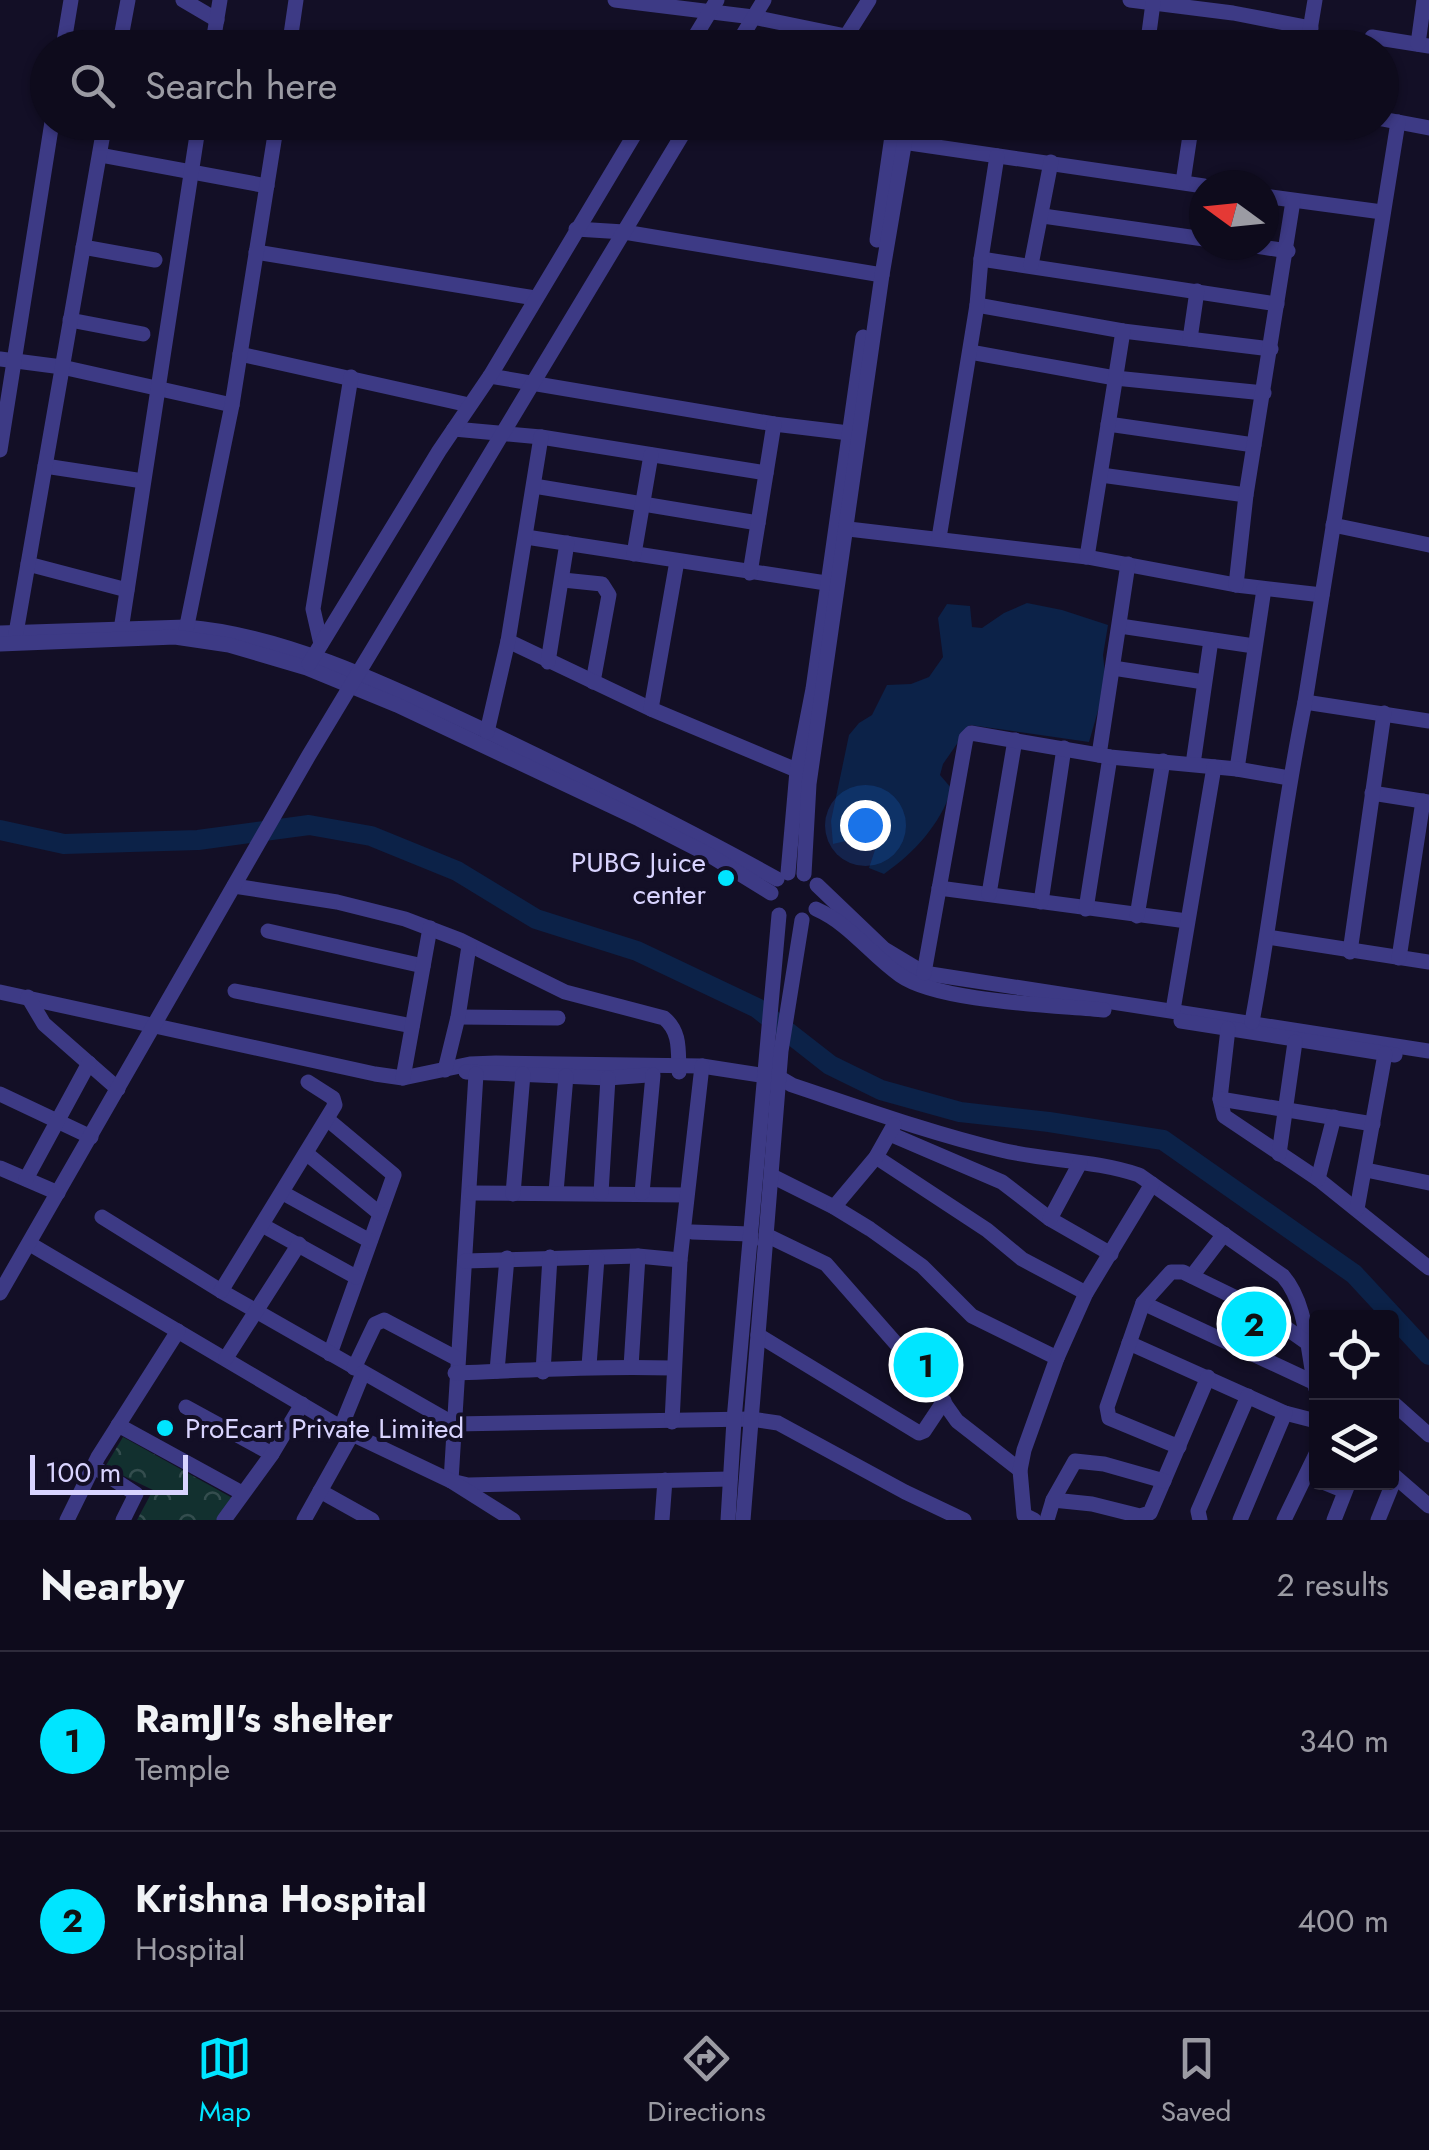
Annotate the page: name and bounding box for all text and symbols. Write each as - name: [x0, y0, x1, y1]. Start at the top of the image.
- search box: [30, 30, 1399, 140]
- icon: search: [65, 58, 120, 113]
- text: Search here: [145, 58, 337, 113]
- north arrow: [1189, 170, 1279, 260]
- your location: [840, 800, 891, 851]
- place label: PUBG Juice center: [571, 842, 706, 915]
- marker: PUBG Juice center: [715, 867, 737, 889]
- pin: 2: [1222, 1286, 1286, 1362]
- map controls: [1309, 1310, 1399, 1490]
- button: locate: [1309, 1310, 1399, 1400]
- pin: 1: [894, 1328, 958, 1402]
- button: layers: [1309, 1400, 1399, 1490]
- place label: ProEcart Private Limited: [185, 1408, 464, 1449]
- marker: ProEcart Private Limited: [154, 1417, 176, 1439]
- scale bar: [30, 1450, 188, 1494]
- text: 100 m: [45, 1452, 121, 1493]
- text: Nearby: [40, 1555, 184, 1616]
- text: 2 results: [1277, 1562, 1389, 1608]
- text: RamJI's shelter: [135, 1691, 393, 1746]
- text: 1: [64, 1718, 81, 1764]
- text: 340 m: [1299, 1718, 1389, 1764]
- text: Temple: [135, 1746, 230, 1792]
- text: Krishna Hospital: [135, 1871, 427, 1926]
- text: 2: [62, 1898, 83, 1944]
- text: 400 m: [1297, 1898, 1389, 1944]
- text: Hospital: [135, 1926, 245, 1972]
- tab: Map: [197, 2031, 252, 2132]
- tab: Directions: [647, 2031, 766, 2132]
- tab: Saved: [1161, 2031, 1232, 2132]

